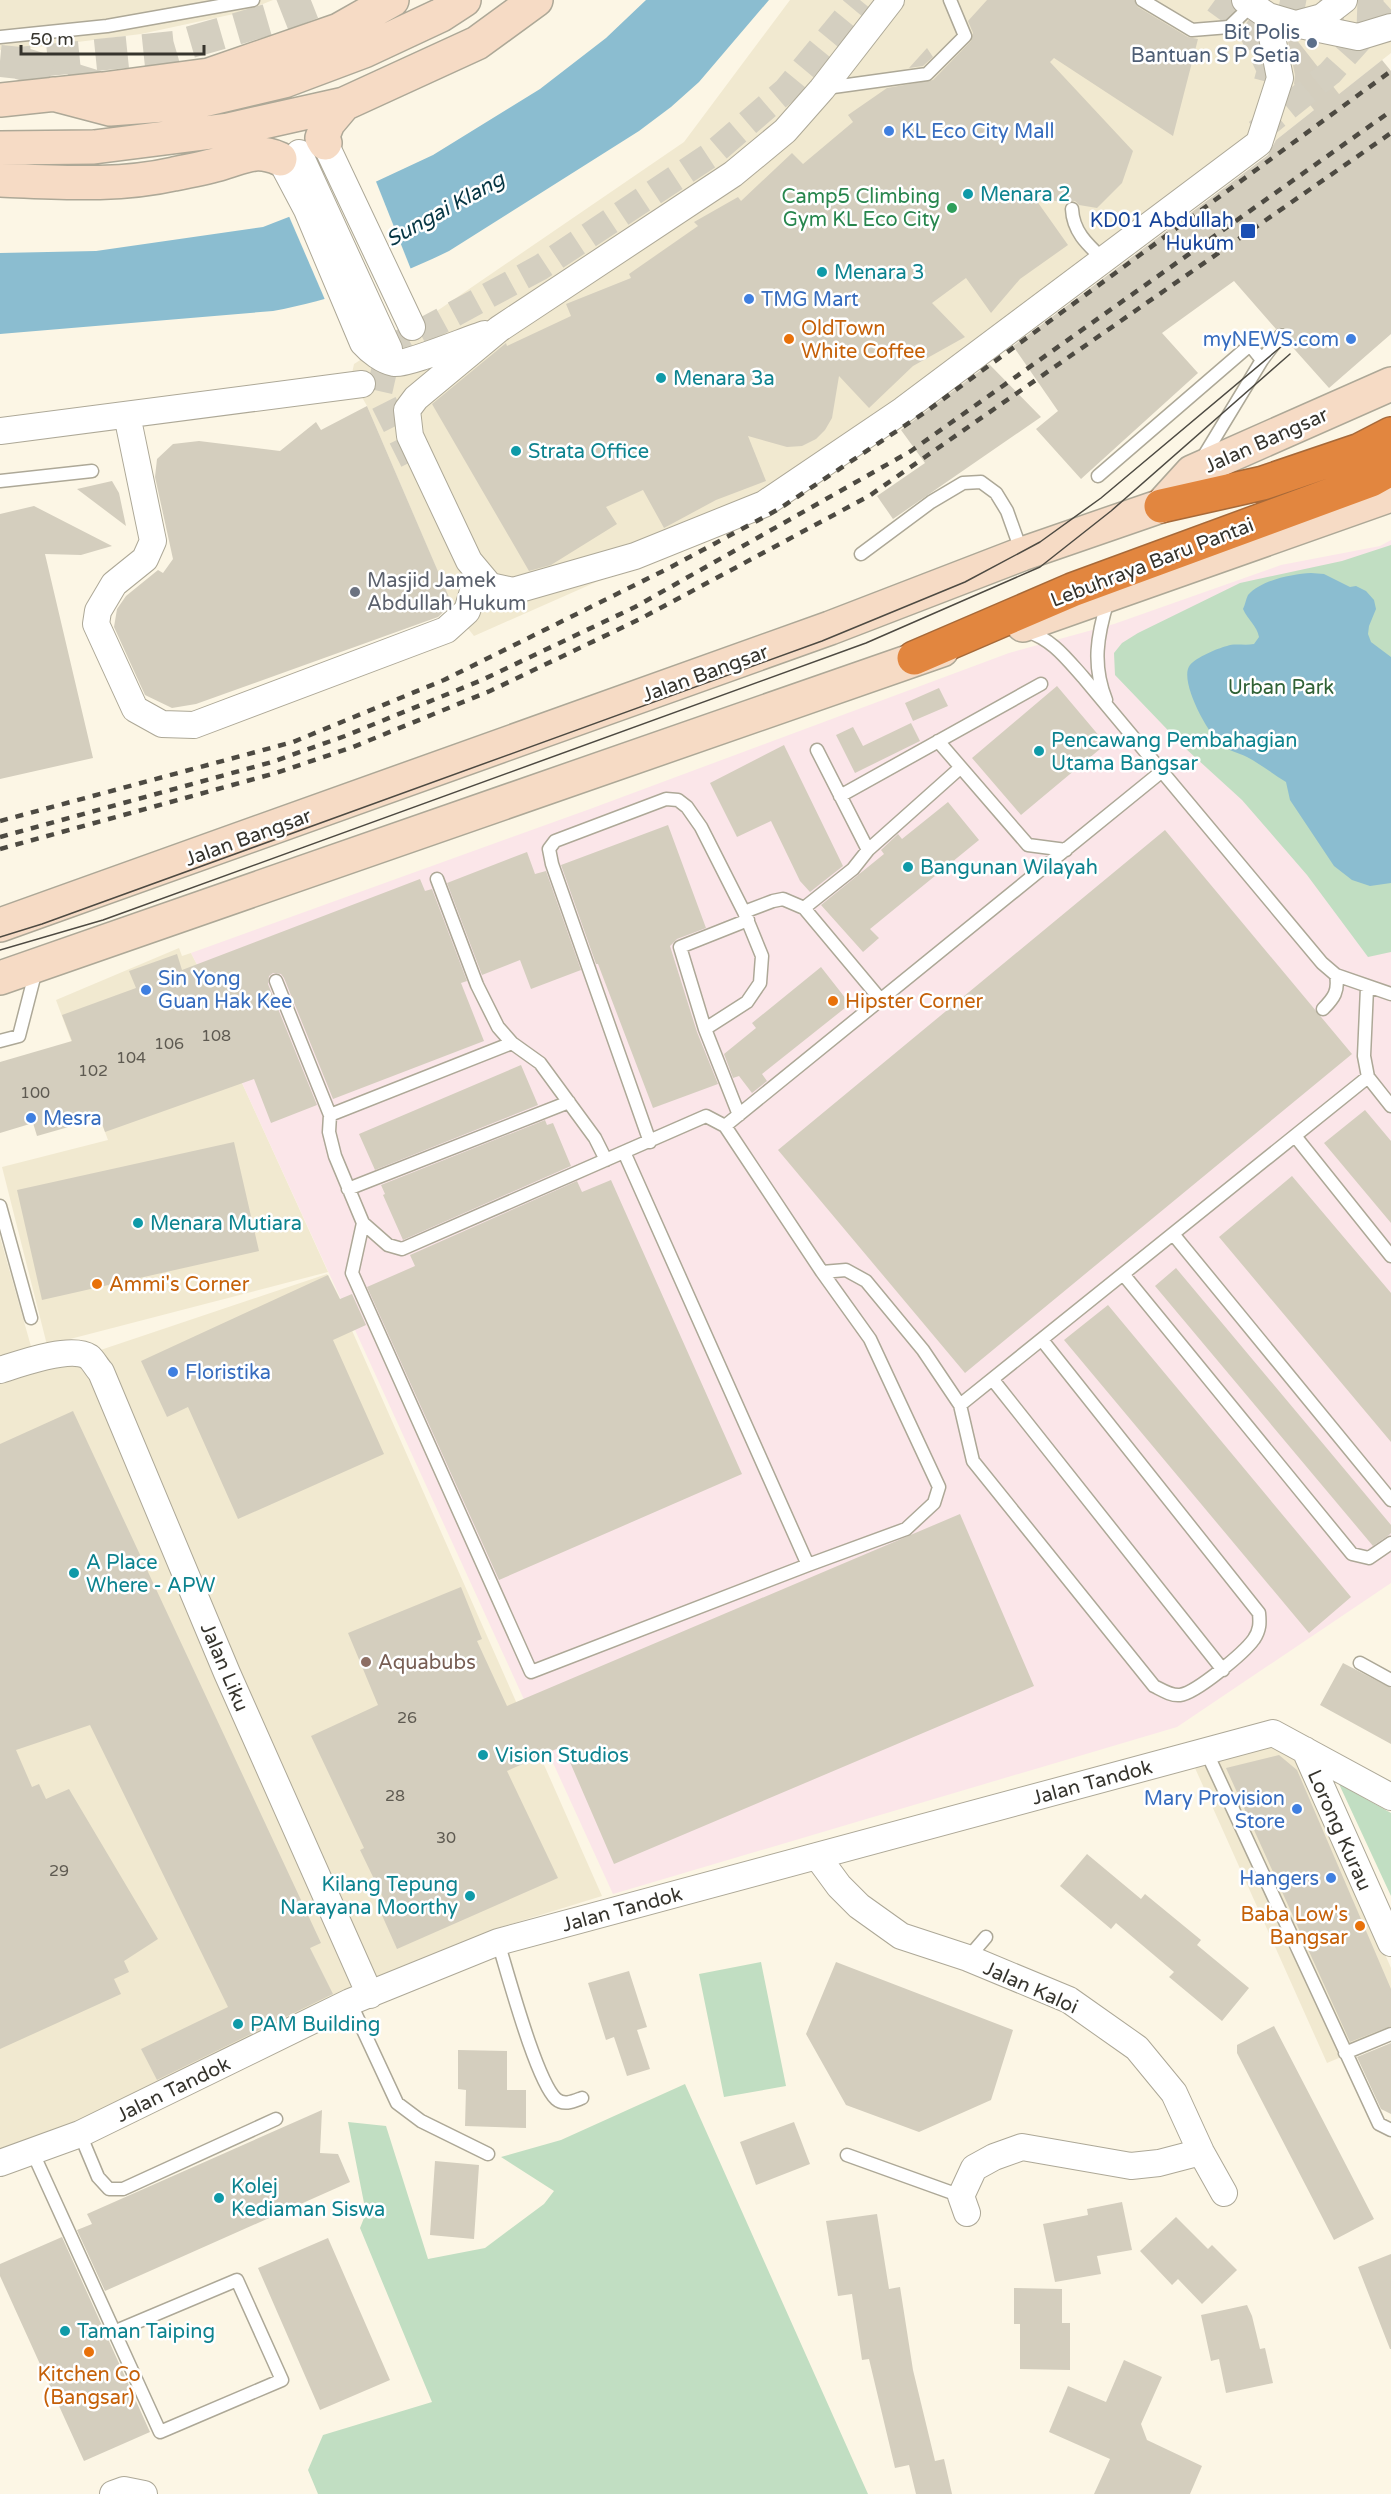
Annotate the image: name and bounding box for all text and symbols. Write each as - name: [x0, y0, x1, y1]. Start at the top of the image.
- scale bar: [21, 18, 204, 56]
- place label: Bit Polis Bantuan S P Setia: [1131, 21, 1300, 68]
- text: 50 m: [30, 28, 74, 50]
- marker: Bit Polis Bantuan S P Setia: [1305, 36, 1319, 50]
- place label: KL Eco City Mall: [901, 120, 1054, 144]
- marker: KL Eco City Mall: [882, 124, 896, 138]
- water label: Sungai Klang: [382, 166, 510, 252]
- place label: Menara 2: [980, 183, 1070, 207]
- place label: Camp5 Climbing Gym KL Eco City: [782, 185, 940, 232]
- marker: Menara 2: [961, 187, 975, 201]
- marker: Camp5 Climbing Gym KL Eco City: [945, 201, 959, 215]
- place label: KD01 Abdullah Hukum: [1090, 209, 1234, 256]
- marker: KD01 Abdullah Hukum: [1239, 222, 1257, 240]
- place label: Menara 3: [834, 261, 924, 285]
- marker: Menara 3: [815, 265, 829, 279]
- place label: TMG Mart: [761, 288, 859, 312]
- marker: TMG Mart: [742, 292, 756, 306]
- place label: OldTown White Coffee: [801, 317, 926, 364]
- place label: myNEWS.com: [1203, 328, 1339, 352]
- marker: OldTown White Coffee: [782, 332, 796, 346]
- marker: myNEWS.com: [1344, 332, 1358, 346]
- place label: Menara 3a: [673, 367, 775, 391]
- marker: Menara 3a: [654, 371, 668, 385]
- street label: Jalan Bangsar: [1201, 403, 1332, 479]
- place label: Strata Office: [528, 440, 649, 464]
- marker: Strata Office: [509, 444, 523, 458]
- street label: Lebuhraya Baru Pantai: [1047, 513, 1257, 613]
- place label: Masjid Jamek Abdullah Hukum: [367, 569, 526, 616]
- marker: Masjid Jamek Abdullah Hukum: [348, 585, 362, 599]
- street label: Jalan Bangsar: [639, 640, 772, 708]
- park label: Urban Park: [1228, 676, 1334, 700]
- place label: Pencawang Pembahagian Utama Bangsar: [1051, 729, 1297, 776]
- marker: Pencawang Pembahagian Utama Bangsar: [1032, 744, 1046, 758]
- street label: Jalan Bangsar: [182, 804, 315, 872]
- place label: Bangunan Wilayah: [920, 856, 1098, 880]
- marker: Bangunan Wilayah: [901, 860, 915, 874]
- place label: Sin Yong Guan Hak Kee: [158, 967, 292, 1014]
- marker: Sin Yong Guan Hak Kee: [139, 983, 153, 997]
- place label: Hipster Corner: [845, 990, 984, 1014]
- marker: Hipster Corner: [826, 994, 840, 1008]
- house number: 108: [201, 1026, 231, 1046]
- house number: 106: [154, 1034, 184, 1054]
- house number: 104: [116, 1048, 146, 1068]
- house number: 102: [78, 1061, 108, 1081]
- house number: 100: [20, 1083, 50, 1103]
- place label: Mesra: [43, 1107, 102, 1131]
- marker: Mesra: [24, 1111, 38, 1125]
- place label: Menara Mutiara: [150, 1212, 302, 1236]
- marker: Menara Mutiara: [131, 1216, 145, 1230]
- place label: Ammi's Corner: [109, 1273, 250, 1297]
- marker: Ammi's Corner: [90, 1277, 104, 1291]
- place label: Floristika: [185, 1361, 271, 1385]
- marker: Floristika: [166, 1365, 180, 1379]
- place label: A Place Where - APW: [86, 1551, 216, 1598]
- marker: A Place Where - APW: [67, 1566, 81, 1580]
- street label: Jalan Liku: [195, 1620, 253, 1715]
- place label: Aquabubs: [378, 1651, 476, 1675]
- marker: Aquabubs: [359, 1655, 373, 1669]
- house number: 26: [397, 1708, 417, 1728]
- place label: Vision Studios: [495, 1744, 629, 1768]
- marker: Vision Studios: [476, 1748, 490, 1762]
- street label: Jalan Tandok: [1029, 1755, 1155, 1811]
- street label: Lorong Kurau: [1302, 1766, 1376, 1895]
- house number: 28: [385, 1786, 405, 1806]
- place label: Mary Provision Store: [1144, 1787, 1285, 1834]
- marker: Mary Provision Store: [1290, 1802, 1304, 1816]
- house number: 30: [436, 1828, 456, 1848]
- house number: 29: [49, 1861, 69, 1881]
- place label: Hangers: [1239, 1867, 1319, 1891]
- marker: Hangers: [1324, 1871, 1338, 1885]
- place label: Kilang Tepung Narayana Moorthy: [280, 1873, 458, 1920]
- street label: Jalan Tandok: [559, 1882, 685, 1938]
- marker: Kilang Tepung Narayana Moorthy: [463, 1889, 477, 1903]
- place label: Baba Low's Bangsar: [1240, 1903, 1348, 1950]
- marker: Baba Low's Bangsar: [1353, 1919, 1367, 1933]
- street label: Jalan Kaloi: [980, 1956, 1082, 2019]
- place label: PAM Building: [250, 2013, 380, 2037]
- marker: PAM Building: [231, 2017, 245, 2031]
- street label: Jalan Tandok: [113, 2052, 234, 2128]
- place label: Kolej Kediaman Siswa: [231, 2175, 385, 2222]
- marker: Kolej Kediaman Siswa: [212, 2191, 226, 2205]
- place label: Taman Taiping: [77, 2320, 215, 2344]
- marker: Taman Taiping: [58, 2324, 72, 2338]
- marker: Kitchen Co (Bangsar): [82, 2345, 96, 2359]
- place label: Kitchen Co (Bangsar): [37, 2363, 141, 2410]

